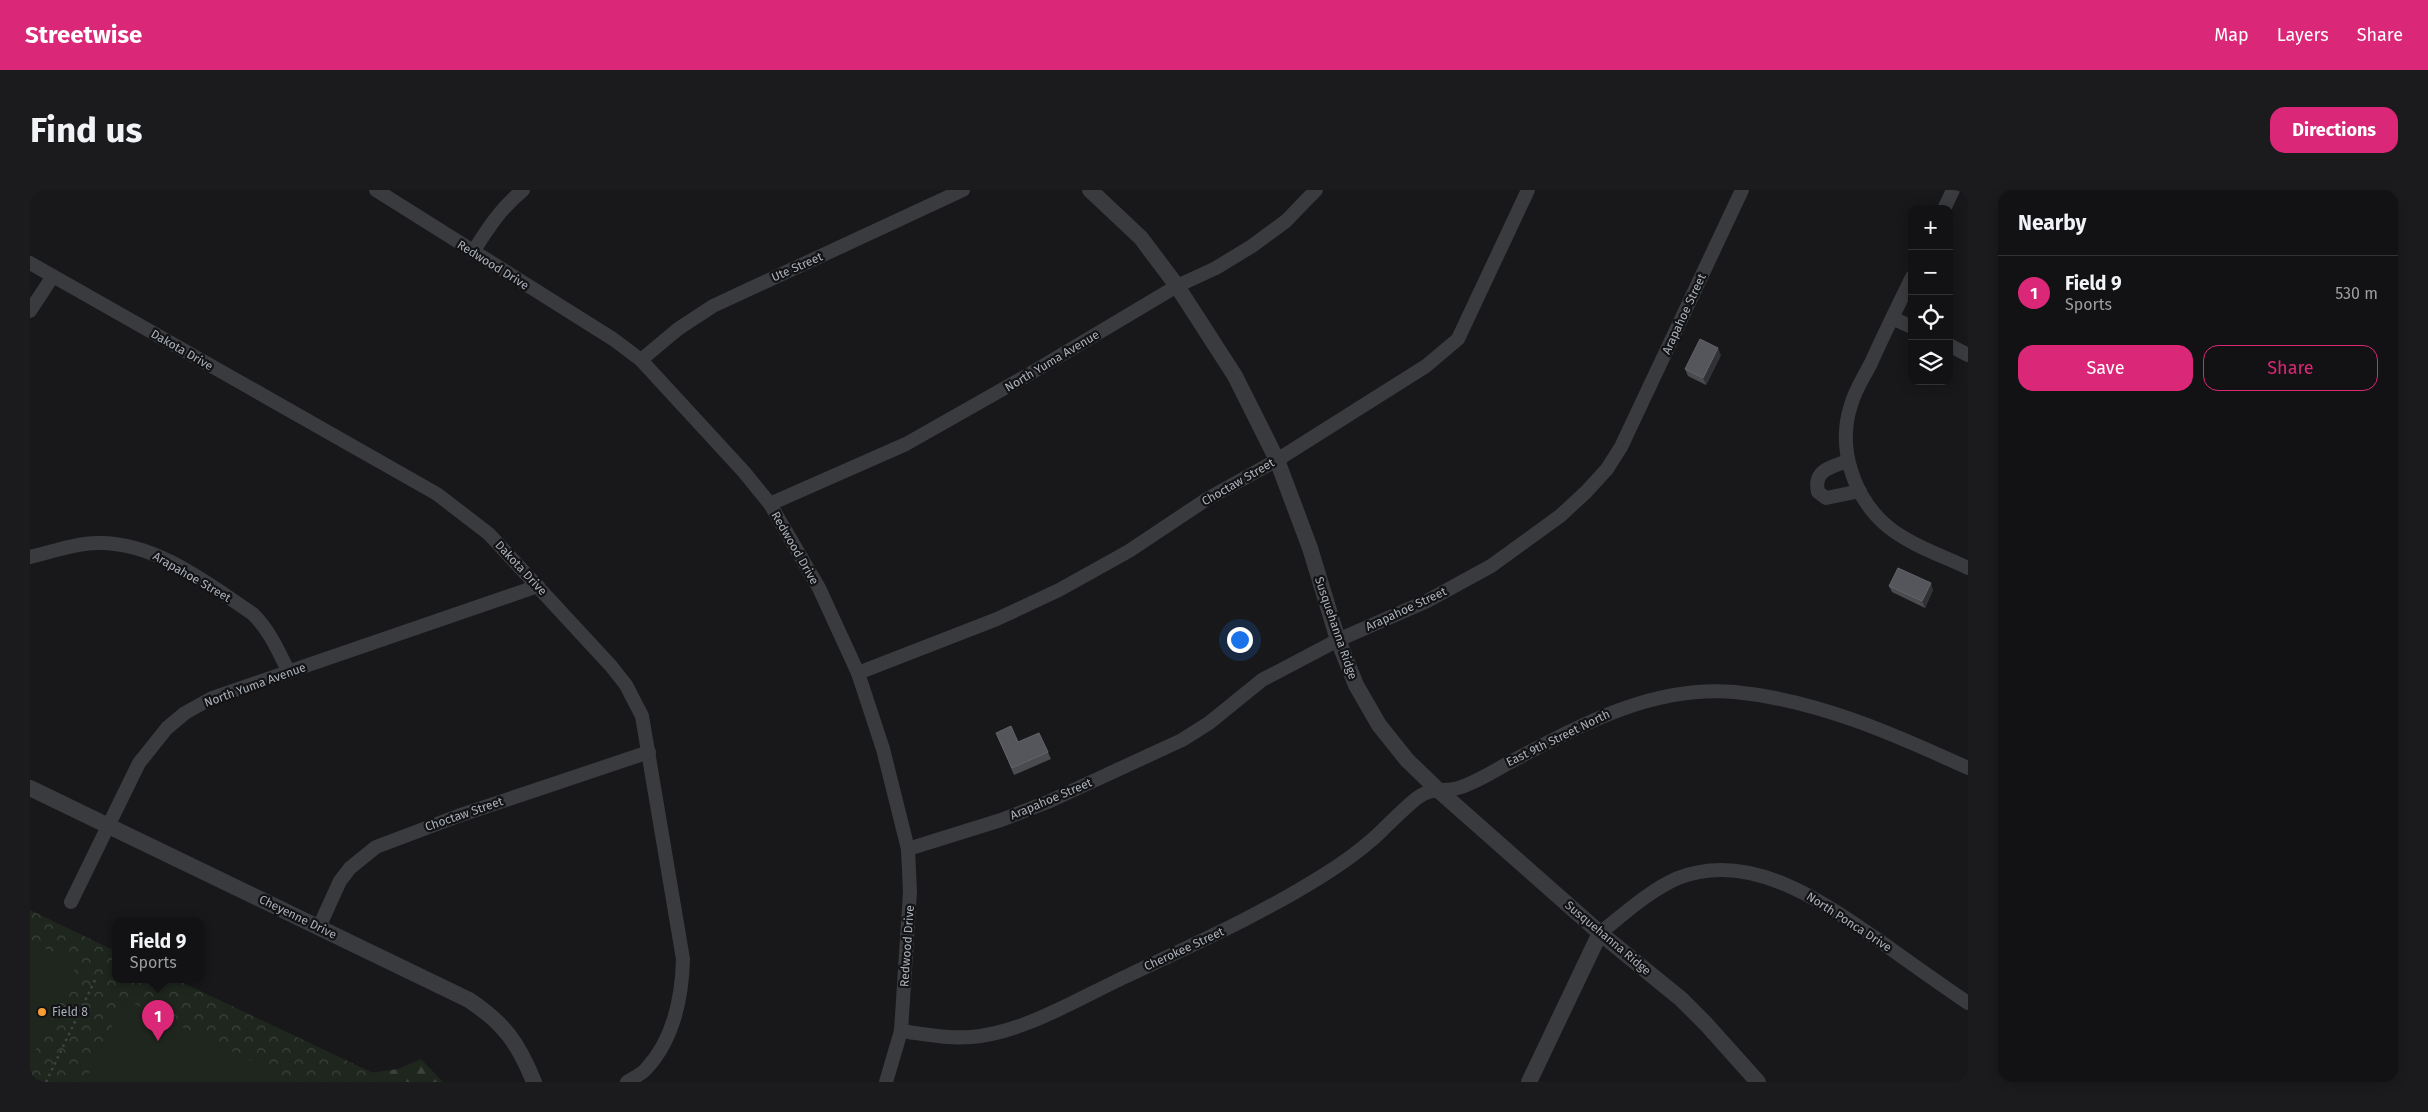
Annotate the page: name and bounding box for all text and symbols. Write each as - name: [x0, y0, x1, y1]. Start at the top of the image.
- text: Streetwise: [25, 21, 142, 49]
- text: Map: [2214, 24, 2249, 46]
- text: Layers: [2277, 24, 2329, 46]
- text: Share: [2357, 24, 2403, 46]
- button: Directions: [2270, 107, 2398, 153]
- text: Find us: [30, 109, 142, 151]
- map controls: [1908, 205, 1953, 385]
- button: +: [1908, 205, 1953, 250]
- text: Nearby: [2018, 210, 2086, 236]
- street label: Redwood Drive: [455, 237, 531, 293]
- street label: Ute Street: [769, 249, 825, 284]
- button: −: [1908, 250, 1953, 295]
- street label: Arapahoe Street: [1659, 271, 1709, 357]
- text: Field 9: [2065, 272, 2122, 295]
- text: 1: [2030, 284, 2038, 303]
- text: 530 m: [2335, 284, 2378, 303]
- button: locate: [1908, 295, 1953, 340]
- text: Sports: [2065, 295, 2112, 314]
- street label: Dakota Drive: [149, 327, 215, 373]
- street label: North Yuma Avenue: [1002, 327, 1102, 395]
- button: layers: [1908, 340, 1953, 385]
- button: Save: [2018, 345, 2193, 391]
- button: Share: [2203, 345, 2378, 391]
- street label: Choctaw Street: [1199, 455, 1277, 508]
- street label: Redwood Drive: [768, 509, 822, 587]
- street label: Dakota Drive: [492, 538, 550, 598]
- street label: Arapahoe Street: [151, 549, 234, 605]
- street label: Susquehanna Ridge: [1312, 575, 1360, 681]
- street label: Arapahoe Street: [1363, 584, 1449, 634]
- your location: [1227, 627, 1253, 653]
- street label: North Yuma Avenue: [202, 660, 308, 710]
- street label: East 9th Street North: [1504, 707, 1612, 769]
- street label: Arapahoe Street: [1008, 775, 1095, 823]
- street label: Choctaw Street: [423, 794, 505, 834]
- street label: North Ponca Drive: [1804, 889, 1894, 955]
- street label: Cheyenne Drive: [257, 892, 339, 942]
- street label: Susquehanna Ridge: [1562, 898, 1654, 978]
- street label: Redwood Drive: [897, 905, 917, 987]
- popup: [112, 918, 204, 983]
- street label: Cherokee Street: [1142, 924, 1227, 974]
- text: Field 9: [130, 930, 186, 953]
- text: Sports: [130, 953, 177, 972]
- pin: 1: [142, 1000, 174, 1041]
- place label: Field 8: [52, 1005, 88, 1019]
- marker: Field 8: [36, 1006, 48, 1018]

